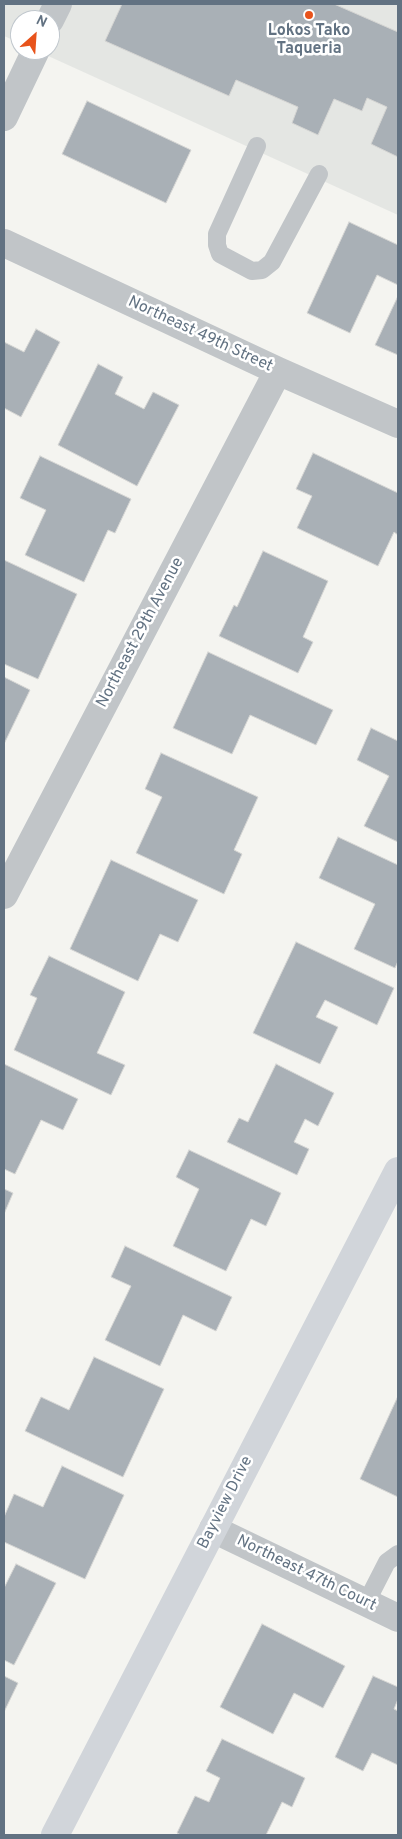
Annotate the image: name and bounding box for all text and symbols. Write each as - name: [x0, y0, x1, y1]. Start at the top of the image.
- marker: Lokos Tako Taqueria: [303, 9, 315, 21]
- north arrow: [10, 10, 60, 60]
- text: N: [33, 12, 50, 32]
- place label: Lokos Tako Taqueria: [268, 22, 350, 60]
- street label: Northeast 49th Street: [125, 293, 275, 377]
- street label: Northeast 29th Avenue: [93, 555, 189, 711]
- street label: Bayview Drive: [194, 1453, 258, 1553]
- street label: Northeast 47th Court: [233, 1532, 379, 1616]

